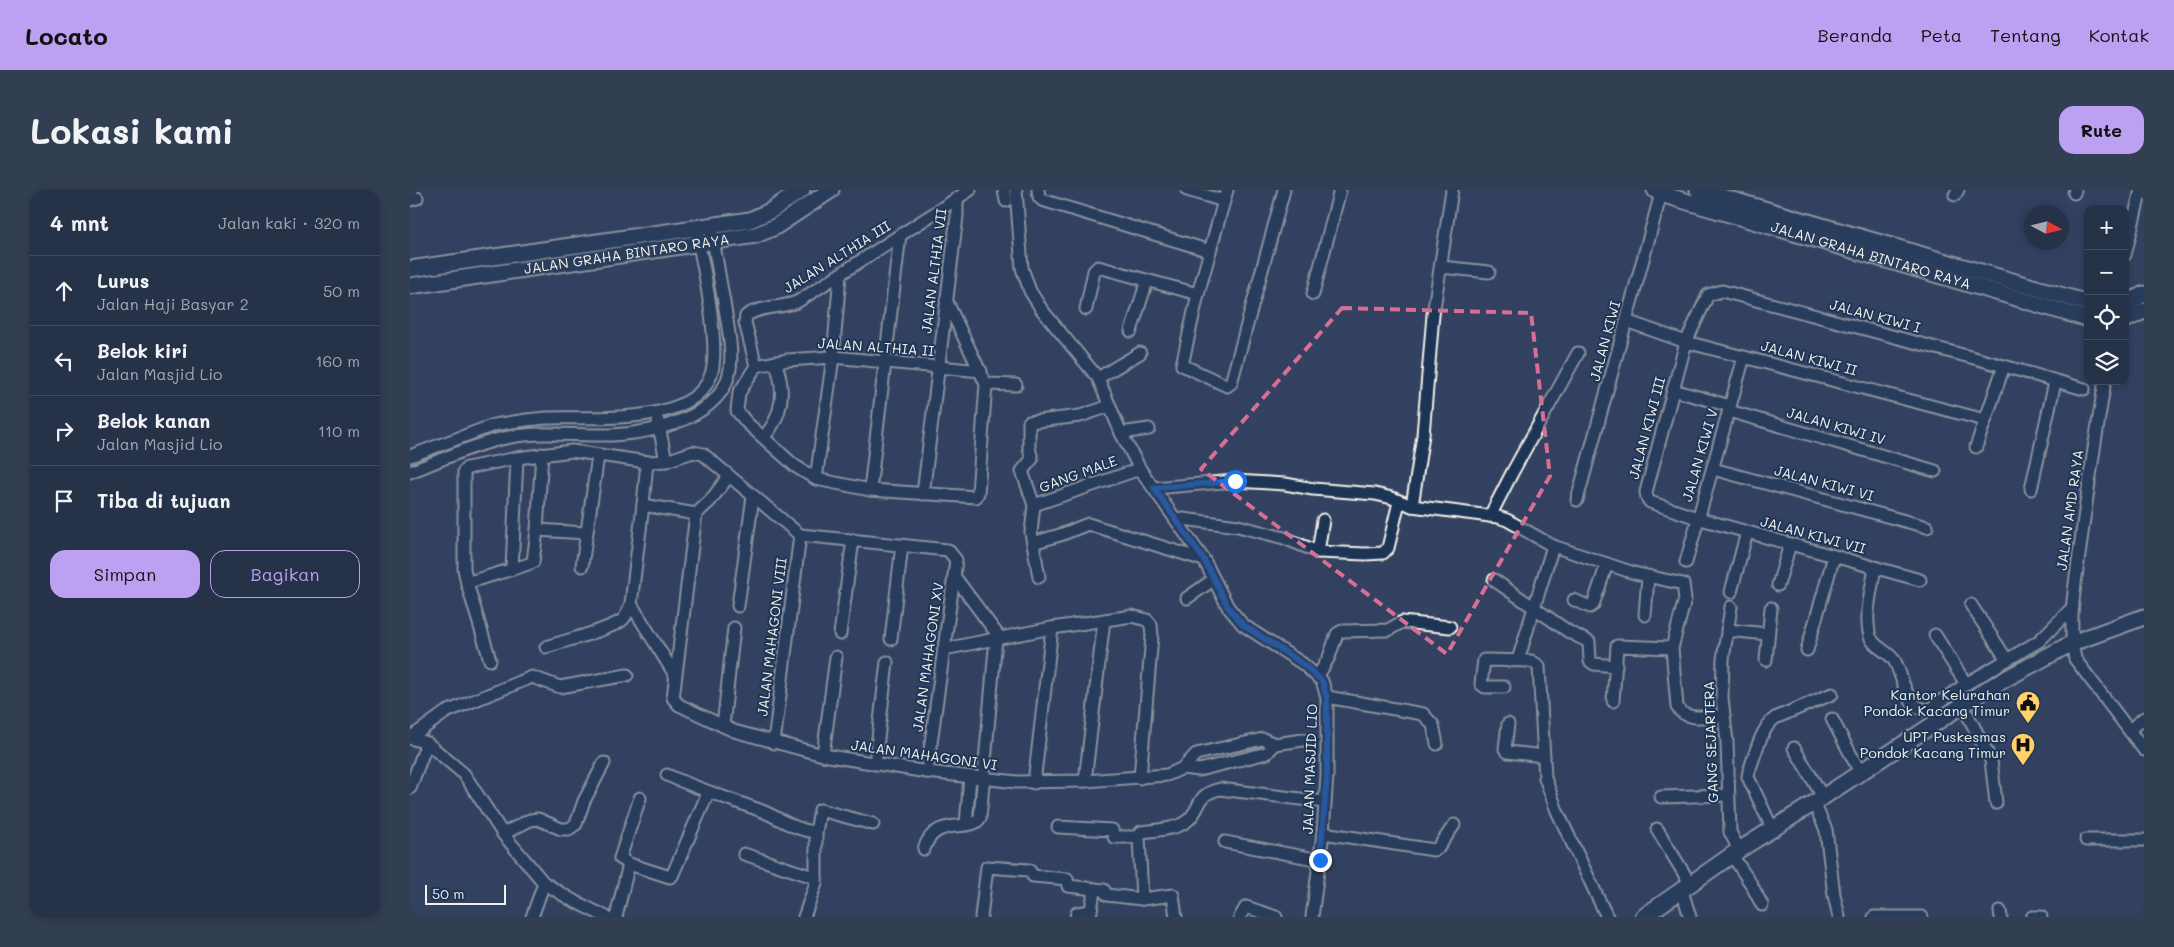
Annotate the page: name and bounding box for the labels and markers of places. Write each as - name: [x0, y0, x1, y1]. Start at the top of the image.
- place label: Kantor Kelurahan Pondok Kacang Timur: [1864, 685, 2010, 720]
- public building icon: Kantor Kelurahan Pondok Kacang Timur: [2015, 690, 2041, 724]
- place label: UPT Puskesmas Pondok Kacang Timur: [1860, 727, 2006, 762]
- hospital icon: UPT Puskesmas Pondok Kacang Timur: [2010, 732, 2036, 766]

